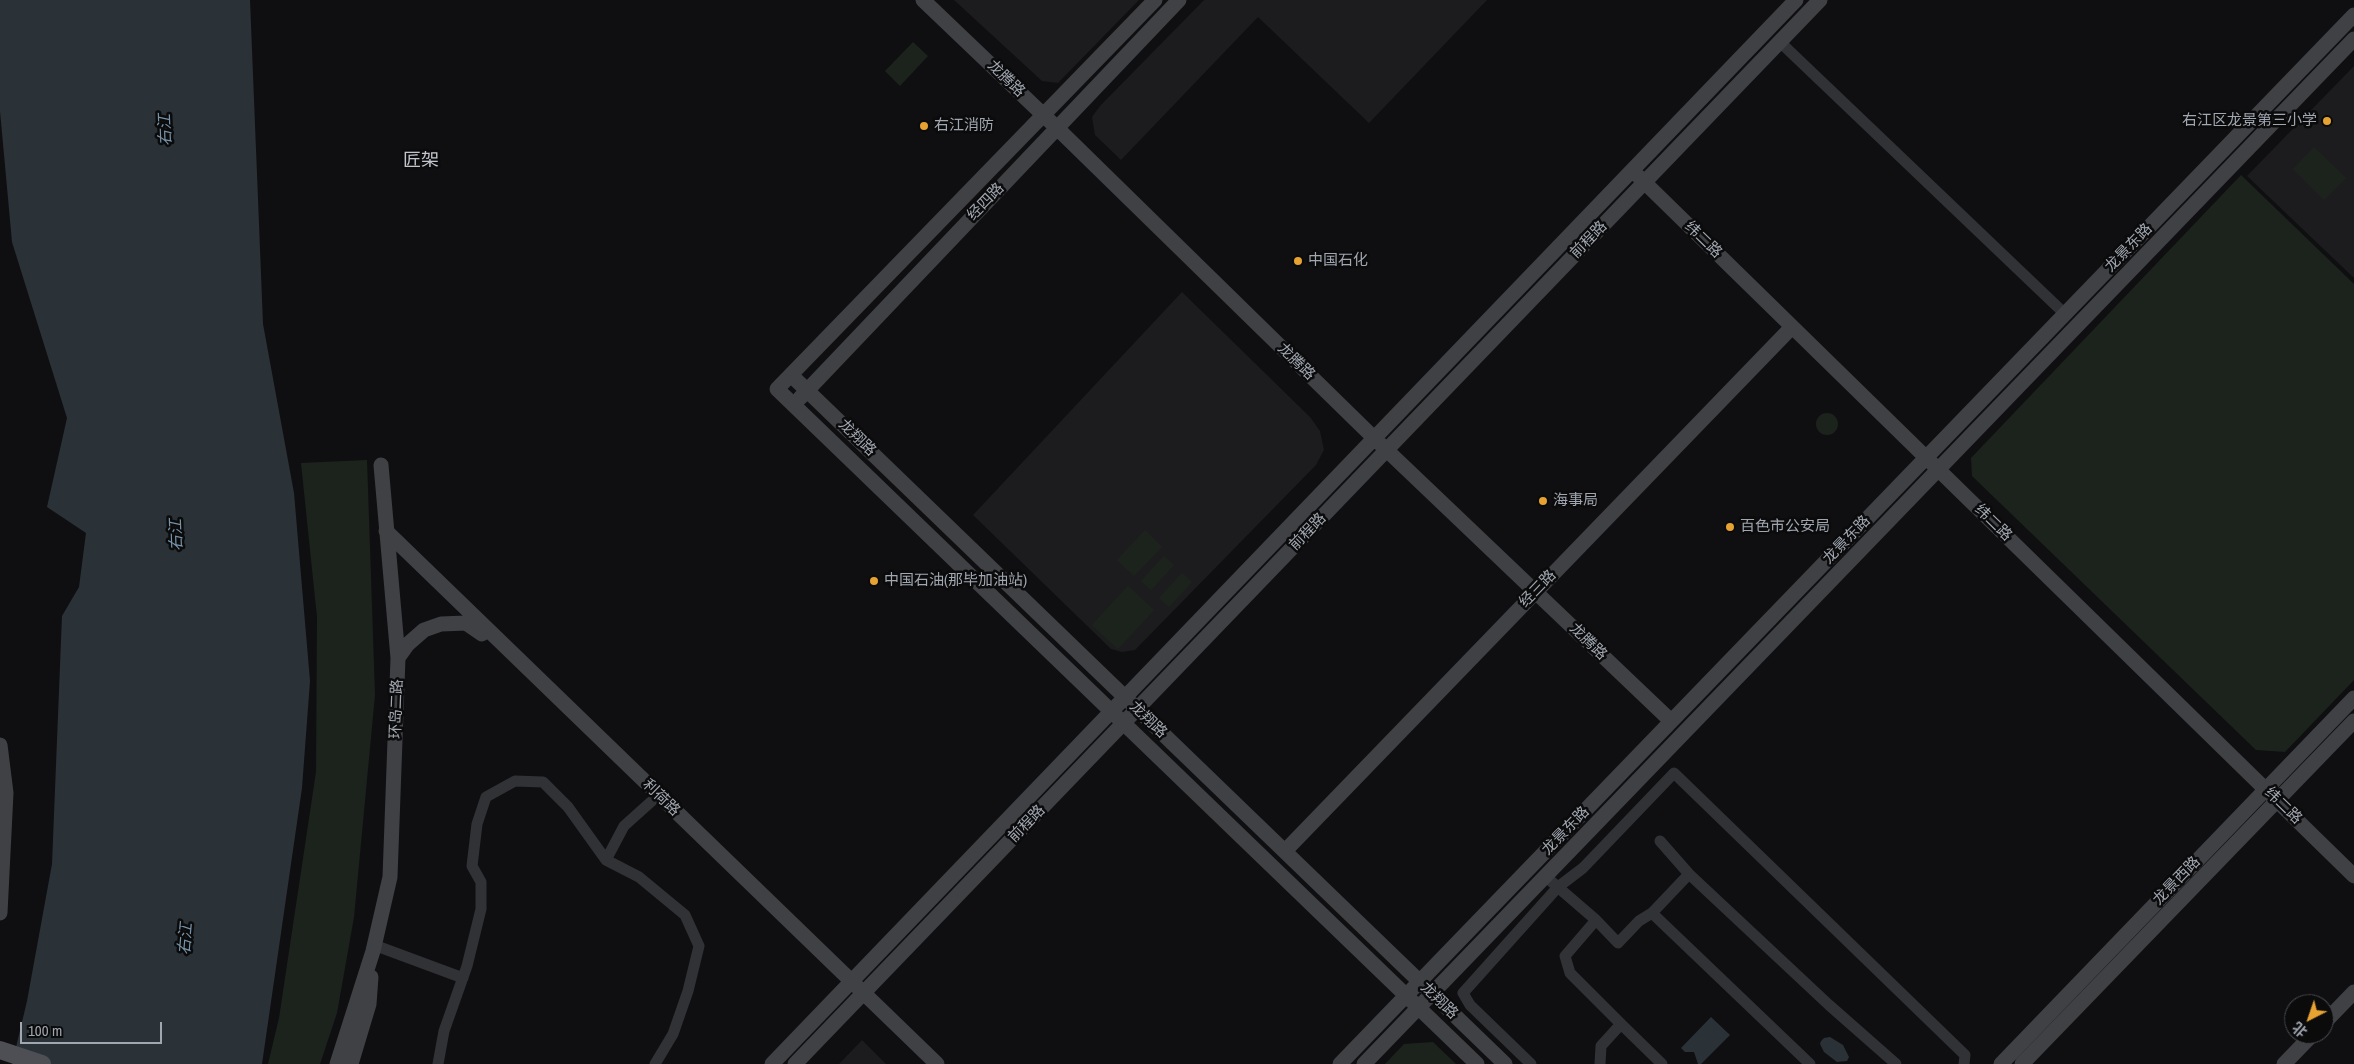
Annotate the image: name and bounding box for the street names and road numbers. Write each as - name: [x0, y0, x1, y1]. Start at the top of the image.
- street label: 龙腾路: [984, 57, 1028, 101]
- street label: 经四路: [964, 180, 1008, 224]
- street label: 前程路: [1567, 218, 1611, 262]
- street label: 纬二路: [1681, 218, 1725, 262]
- street label: 龙景东路: [2102, 220, 2156, 276]
- street label: 龙腾路: [1274, 340, 1318, 384]
- street label: 龙翔路: [835, 416, 879, 460]
- street label: 纬二路: [1971, 501, 2015, 545]
- street label: 前程路: [1286, 510, 1330, 554]
- street label: 龙景东路: [1820, 512, 1874, 568]
- street label: 经三路: [1516, 567, 1560, 611]
- street label: 龙腾路: [1566, 620, 1610, 664]
- street label: 环岛二路: [387, 679, 407, 739]
- street label: 龙翔路: [1126, 698, 1170, 742]
- street label: 利荷路: [639, 776, 683, 820]
- street label: 纬二路: [2261, 784, 2305, 828]
- street label: 前程路: [1005, 802, 1049, 846]
- street label: 龙景东路: [1539, 803, 1593, 859]
- street label: 龙景西路: [2150, 853, 2204, 909]
- street label: 龙翔路: [1417, 979, 1461, 1023]

